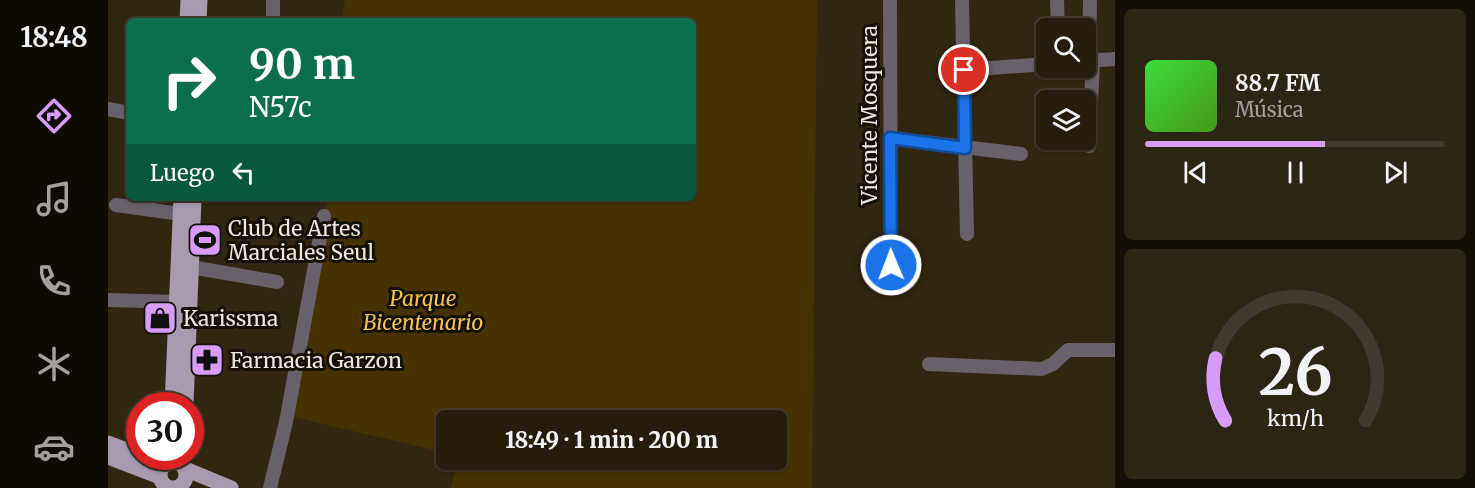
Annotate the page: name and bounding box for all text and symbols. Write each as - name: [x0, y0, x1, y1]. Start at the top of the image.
- map controls: [1036, 18, 1096, 150]
- button: search: [1036, 18, 1096, 78]
- text: 18:48: [20, 20, 88, 54]
- street label: Vicente Mosquera: [856, 25, 883, 206]
- text: 90 m: [249, 38, 355, 90]
- icon: right: [150, 42, 228, 120]
- pin: [938, 44, 989, 95]
- icon: arrive: [947, 53, 980, 86]
- text: 88.7 FM: [1235, 69, 1321, 97]
- text: N57c: [249, 90, 312, 124]
- button: layers: [1036, 90, 1096, 150]
- icon: directions: [33, 95, 75, 137]
- text: Música: [1235, 97, 1304, 122]
- icon: left: [227, 156, 260, 189]
- icon: previous: [1179, 156, 1212, 189]
- icon: pause: [1279, 156, 1312, 189]
- icon: next: [1379, 156, 1412, 189]
- text: Luego: [150, 159, 215, 187]
- icon: music: [33, 178, 75, 220]
- place label: Club de Artes Marciales Seul: [228, 215, 374, 266]
- sports icon: Club de Artes Marciales Seul: [187, 222, 223, 258]
- position arrow: [859, 233, 923, 297]
- icon: phone: [33, 260, 75, 302]
- park label: Parque Bicentenario: [363, 285, 483, 336]
- shop icon: Karissma: [142, 300, 178, 336]
- place label: Karissma: [183, 305, 278, 332]
- text: 26: [1258, 334, 1332, 412]
- pharmacy icon: Farmacia Garzon: [189, 342, 225, 378]
- icon: climate: [33, 343, 75, 385]
- place label: Farmacia Garzon: [230, 347, 402, 374]
- speed limit sign: 30: [126, 392, 204, 470]
- text: km/h: [1267, 405, 1323, 432]
- icon: car: [33, 426, 75, 468]
- text: 18:49 · 1 min · 200 m: [505, 426, 718, 454]

